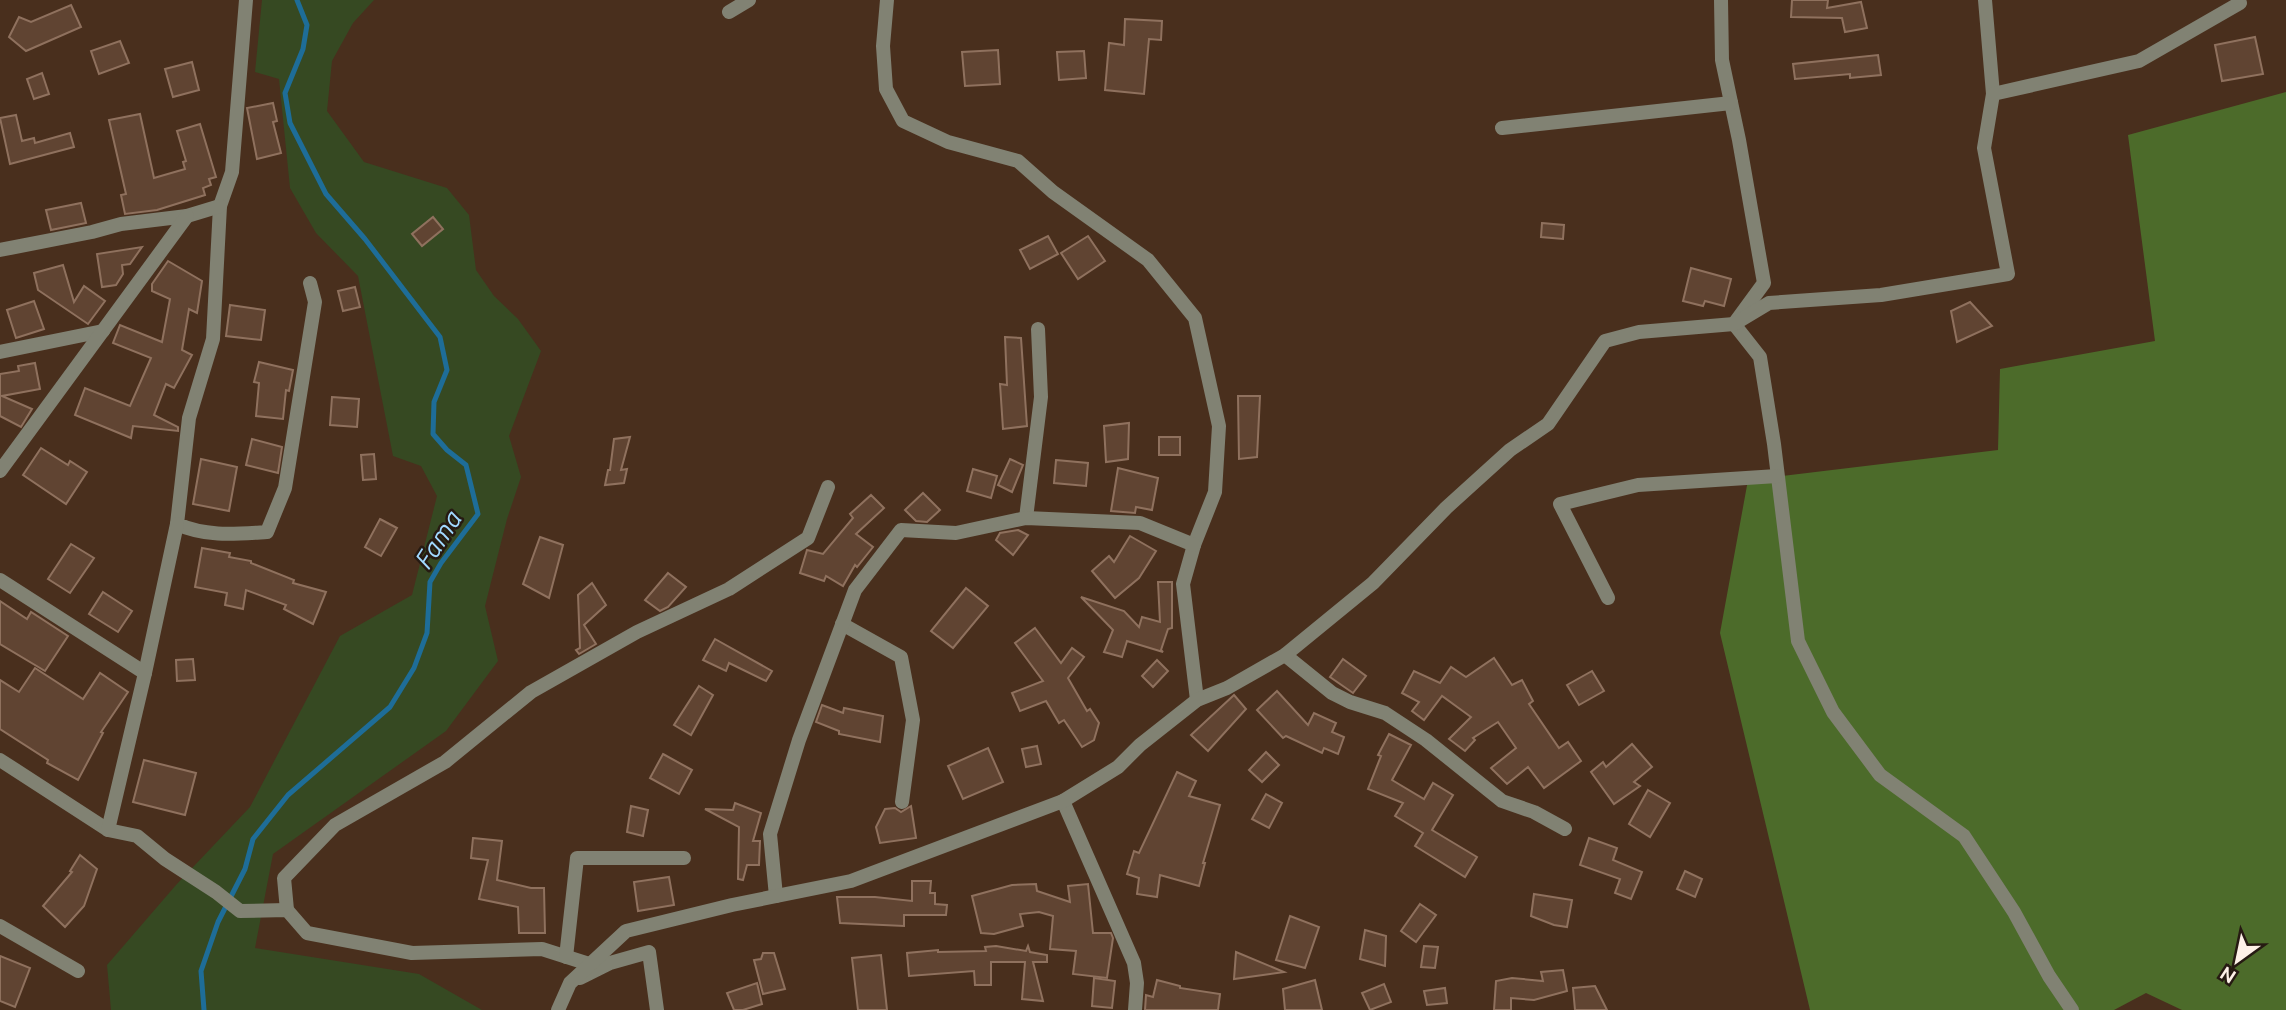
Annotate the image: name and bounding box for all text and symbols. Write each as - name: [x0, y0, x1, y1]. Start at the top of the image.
- water label: Fama: [409, 505, 467, 573]
- north arrow: [2202, 926, 2272, 996]
- text: N: [2216, 962, 2240, 988]

